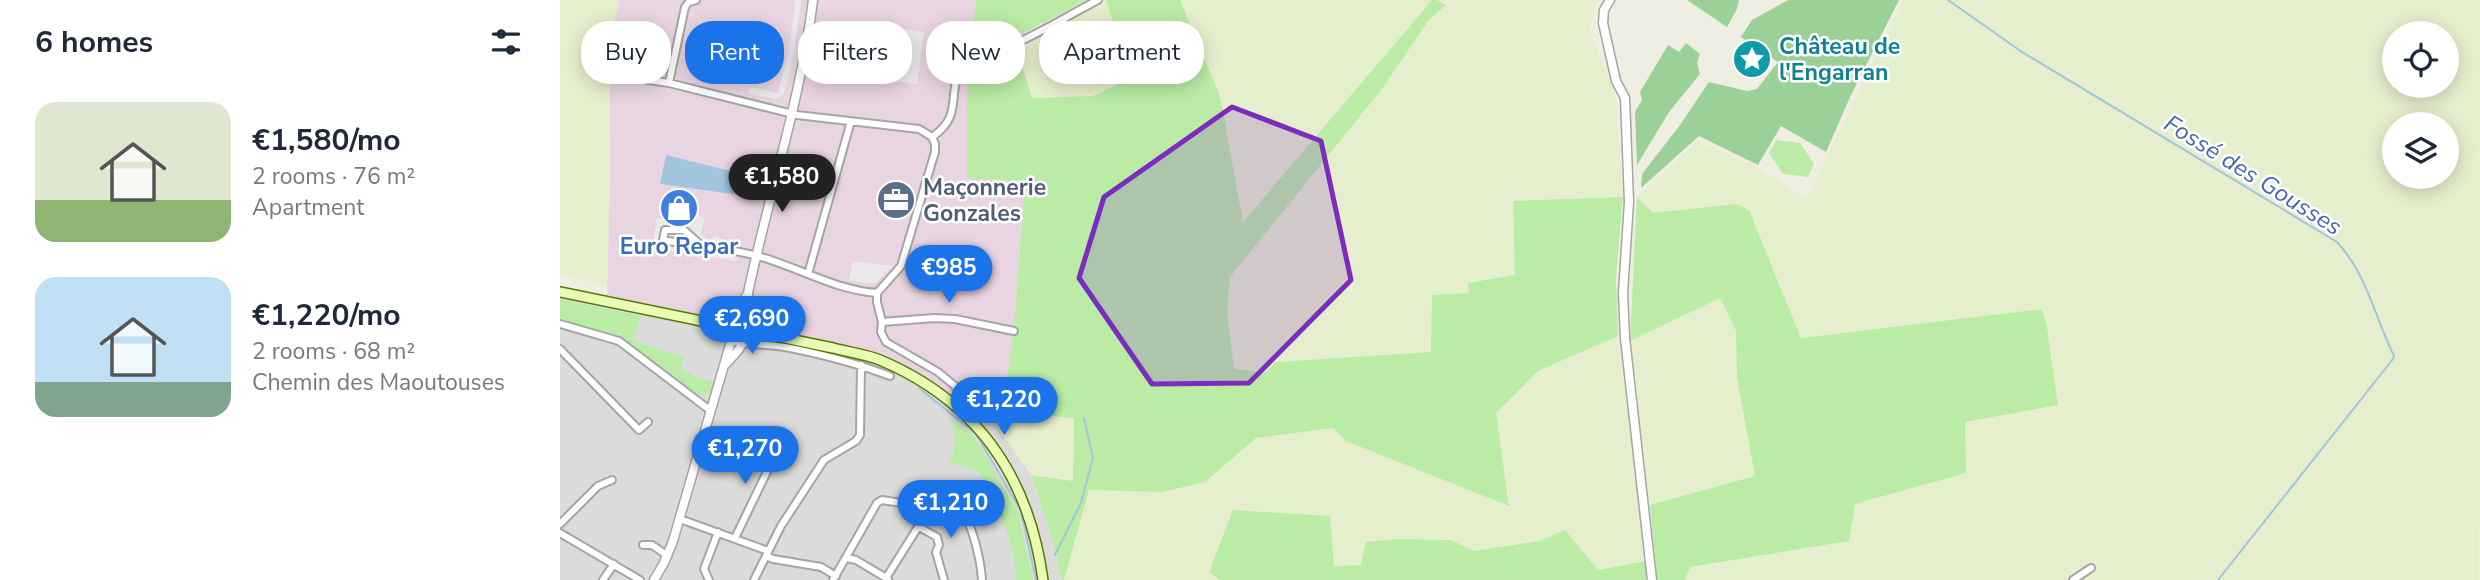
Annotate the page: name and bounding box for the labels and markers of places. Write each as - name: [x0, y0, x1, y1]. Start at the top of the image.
- place label: Château de l'Engarran: [1779, 31, 1900, 88]
- place icon: Château de l'Engarran: [1731, 38, 1773, 80]
- pin: €1,580: [725, 154, 839, 214]
- place label: Maçonnerie Gonzales: [923, 172, 1046, 229]
- office icon: Maçonnerie Gonzales: [875, 179, 917, 221]
- shop icon: Euro Repar: [658, 187, 700, 229]
- place label: Euro Repar: [620, 231, 738, 262]
- pin: €985: [908, 246, 990, 305]
- pin: €2,690: [695, 296, 809, 356]
- pin: €1,220: [947, 378, 1061, 437]
- pin: €1,270: [688, 426, 802, 486]
- pin: €1,210: [894, 480, 1008, 540]

